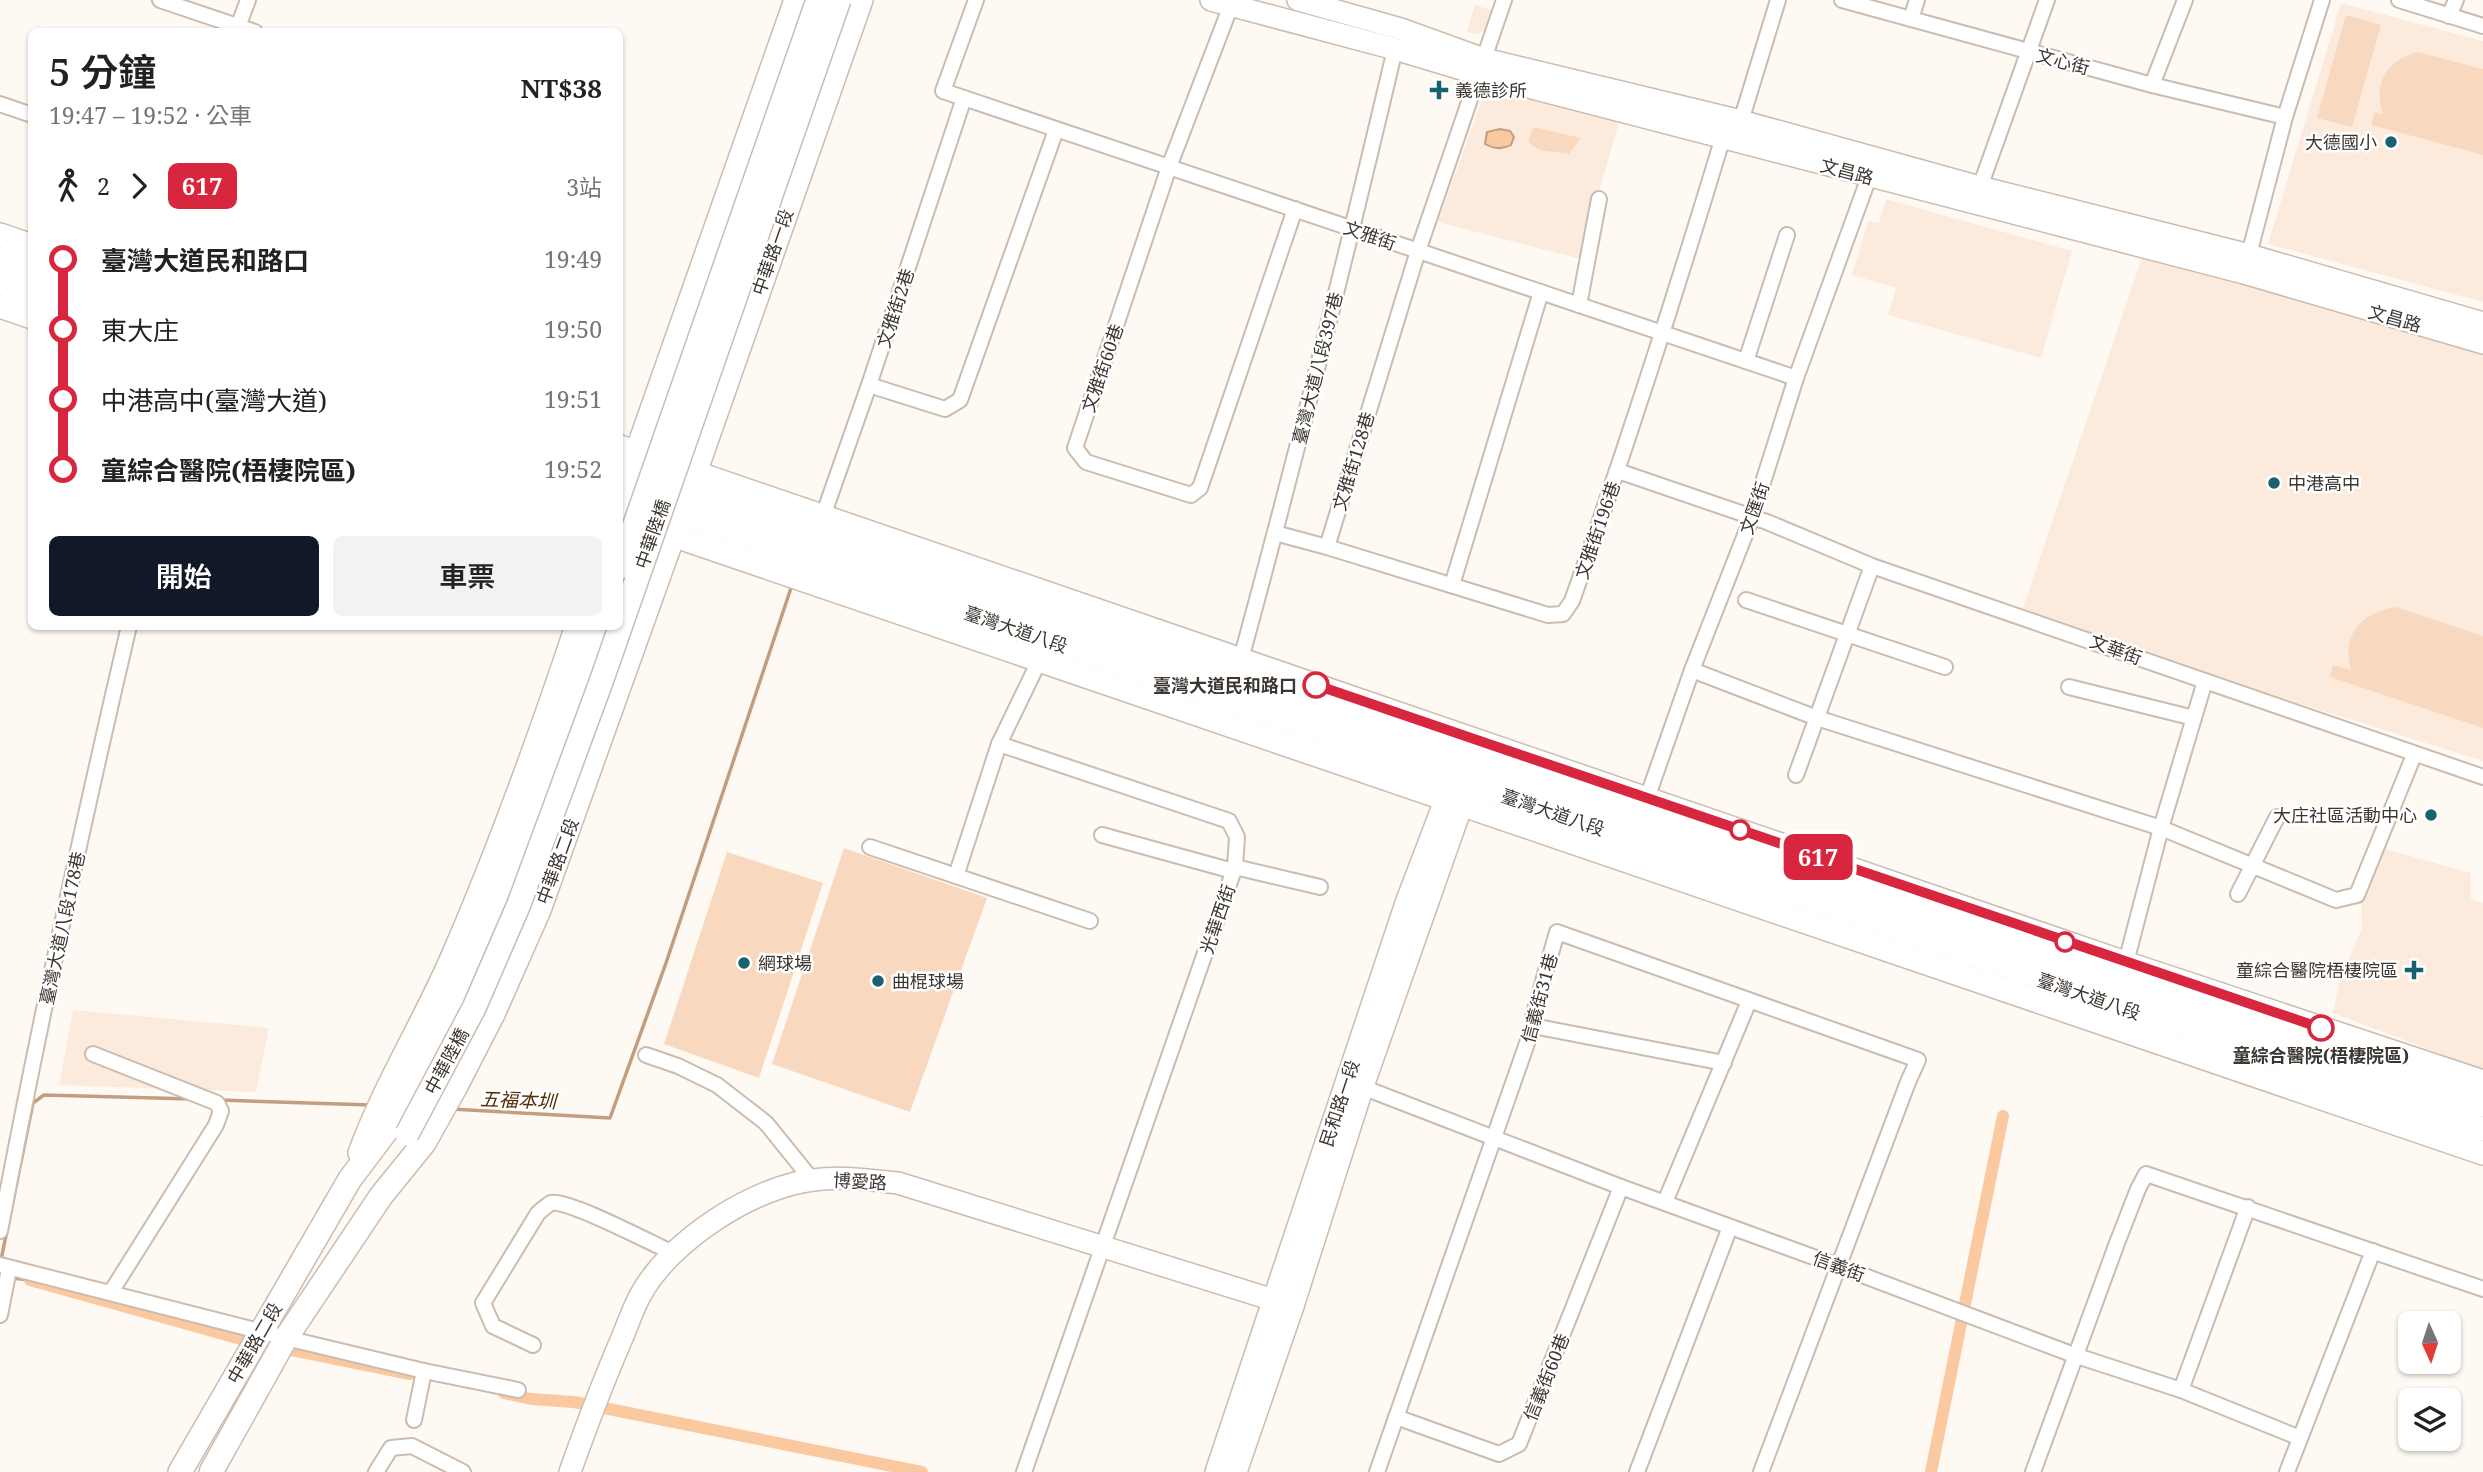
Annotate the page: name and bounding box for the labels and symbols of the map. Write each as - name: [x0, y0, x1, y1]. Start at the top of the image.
- street label: 文心街: [2034, 42, 2092, 80]
- place label: 義德診所: [1455, 78, 1527, 102]
- marker: 義德診所: [1429, 80, 1449, 100]
- place label: 大德國小: [2305, 130, 2377, 154]
- marker: 大德國小: [2383, 134, 2399, 150]
- street label: 文昌路: [1818, 152, 1876, 190]
- street label: 中華路一段: [746, 206, 798, 298]
- street label: 文雅街: [1341, 215, 1399, 255]
- street label: 文雅街2巷: [871, 265, 919, 351]
- street label: 臺灣大道八段397巷: [1286, 289, 1348, 447]
- street label: 文昌路: [2366, 299, 2424, 337]
- street label: 文雅街60巷: [1076, 321, 1128, 415]
- street label: 文雅街128巷: [1327, 409, 1379, 513]
- place label: 中港高中: [2288, 471, 2360, 495]
- marker: 中港高中: [2266, 475, 2282, 491]
- street label: 文雅街196巷: [1569, 478, 1625, 582]
- street label: 文匯街: [1734, 479, 1774, 537]
- street label: 中華陸橋: [629, 496, 675, 572]
- street label: 臺灣大道八段: [961, 600, 1071, 658]
- street label: 文華街: [2087, 628, 2145, 670]
- marker: 臺灣大道民和路口: [1303, 672, 1329, 698]
- place label: 臺灣大道民和路口: [1153, 673, 1297, 697]
- street label: 臺灣大道八段: [1498, 783, 1608, 841]
- place label: 大庄社區活動中心: [2273, 803, 2417, 827]
- marker: 大庄社區活動中心: [2423, 807, 2439, 823]
- street label: 中華路二段: [530, 815, 584, 907]
- unlabelled marker: [1730, 820, 1750, 840]
- line badge: 617: [1778, 834, 1858, 880]
- street label: 臺灣大道八段178巷: [34, 849, 90, 1007]
- street label: 光華西街: [1194, 881, 1240, 957]
- unlabelled marker: [2055, 932, 2075, 952]
- street label: 信義街31巷: [1515, 950, 1563, 1046]
- place label: 網球場: [758, 951, 812, 975]
- marker: 網球場: [736, 955, 752, 971]
- place label: 童綜合醫院梧棲院區: [2236, 958, 2398, 982]
- marker: 童綜合醫院梧棲院區: [2404, 960, 2424, 980]
- street label: 臺灣大道八段: [2034, 967, 2144, 1025]
- place label: 曲棍球場: [892, 969, 964, 993]
- marker: 曲棍球場: [870, 973, 886, 989]
- marker: 童綜合醫院(梧棲院區): [2308, 1015, 2334, 1041]
- street label: 中華陸橋: [419, 1024, 473, 1098]
- place label: 童綜合醫院(梧棲院區): [2233, 1043, 2409, 1067]
- street label: 民和路一段: [1314, 1056, 1364, 1150]
- water label: 五福本圳: [480, 1086, 559, 1114]
- street label: 博愛路: [832, 1168, 888, 1194]
- street label: 信義街: [1810, 1245, 1868, 1287]
- street label: 中華路二段: [221, 1298, 287, 1388]
- north arrow: [2398, 1311, 2460, 1374]
- street label: 信義街60巷: [1518, 1330, 1574, 1424]

